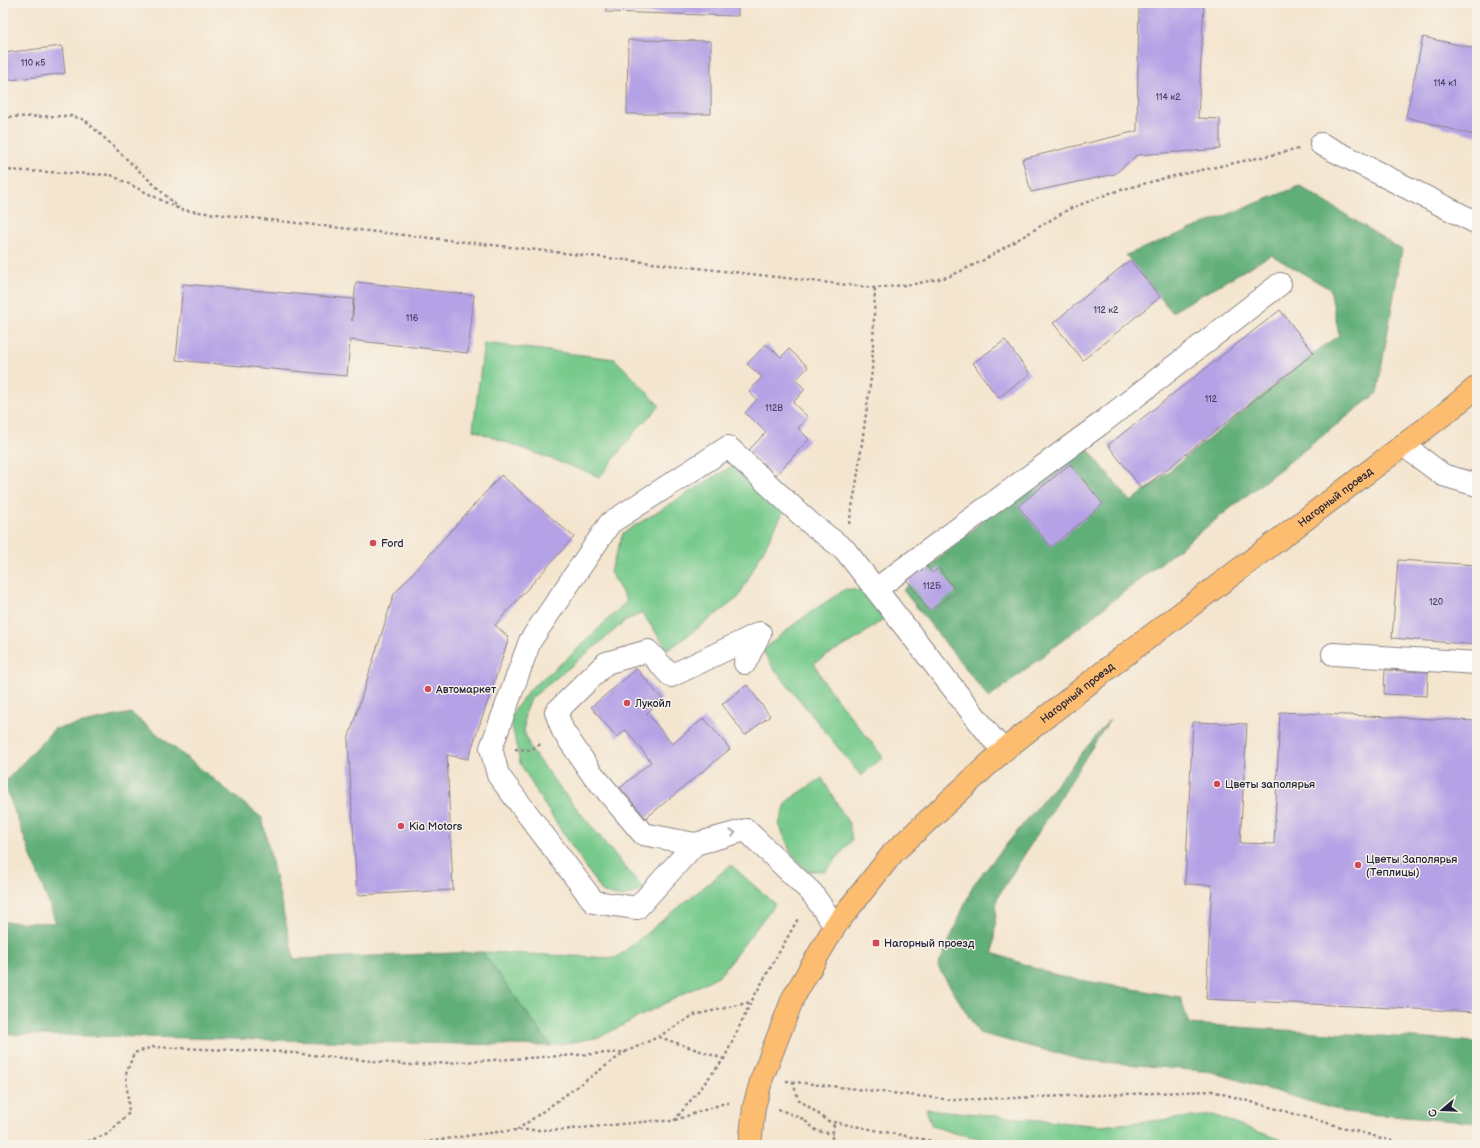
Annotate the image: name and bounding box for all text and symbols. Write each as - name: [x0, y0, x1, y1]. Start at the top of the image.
- house number: 110 к5: [21, 58, 45, 69]
- house number: 114 к1: [1433, 78, 1457, 89]
- house number: 114 к2: [1156, 92, 1181, 103]
- house number: 112 к2: [1094, 305, 1119, 316]
- house number: 116: [406, 313, 419, 324]
- house number: 112: [1205, 394, 1218, 405]
- house number: 112В: [765, 403, 783, 414]
- street label: Нагорный проезд: [1295, 464, 1376, 530]
- place label: Ford: [381, 537, 404, 550]
- marker: Ford: [368, 538, 378, 548]
- house number: 112Б: [923, 581, 942, 592]
- house number: 120: [1429, 597, 1443, 608]
- street label: Нагорный проезд: [1038, 660, 1117, 726]
- place label: Автомаркет: [435, 683, 496, 696]
- marker: Автомаркет: [423, 684, 433, 694]
- place label: Лукойл: [634, 697, 671, 710]
- marker: Лукойл: [622, 698, 632, 708]
- place label: Цветы заполярья: [1225, 778, 1315, 791]
- marker: Цветы заполярья: [1212, 779, 1222, 789]
- place label: Kia Motors: [409, 820, 463, 833]
- marker: Kia Motors: [396, 821, 406, 831]
- one-way arrow: [730, 830, 736, 838]
- place label: Цветы Заполярья (Теплицы): [1366, 853, 1457, 879]
- marker: Цветы Заполярья (Теплицы): [1353, 860, 1363, 870]
- place label: Нагорный проезд: [884, 937, 975, 950]
- marker: Нагорный проезд: [871, 938, 881, 948]
- north arrow: [1422, 1090, 1462, 1130]
- text: С: [1426, 1107, 1440, 1119]

